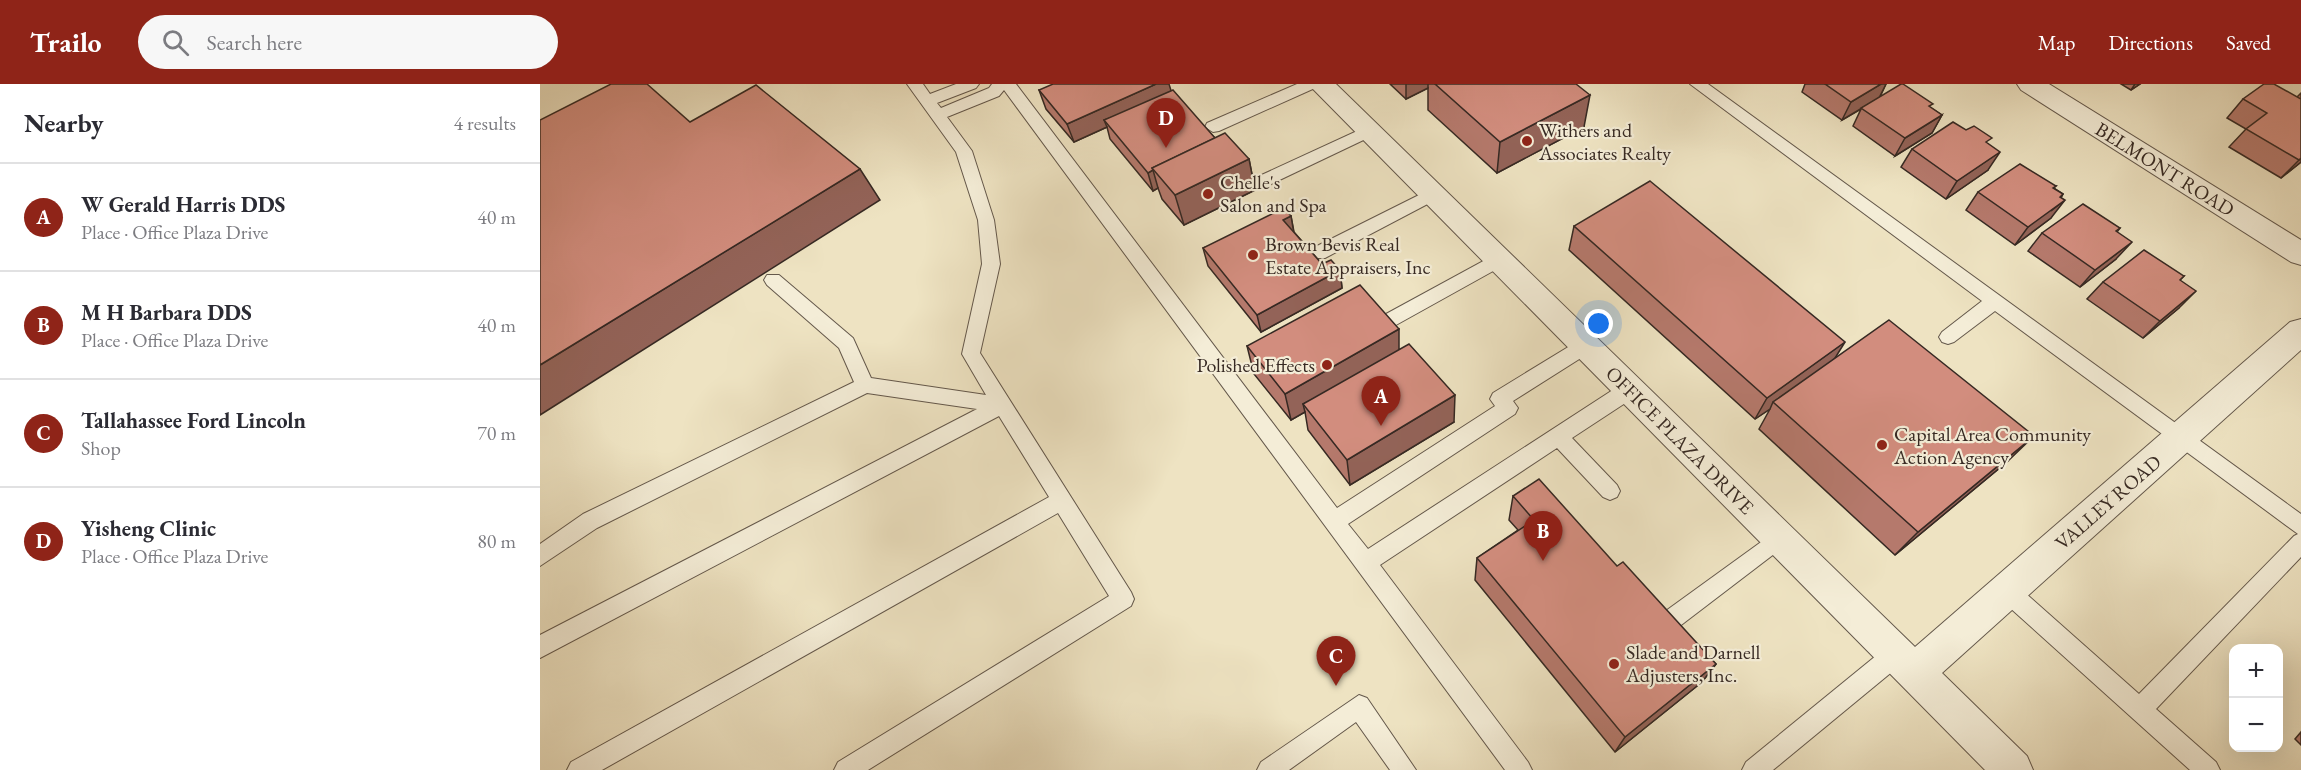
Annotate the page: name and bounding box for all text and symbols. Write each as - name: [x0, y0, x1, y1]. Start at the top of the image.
- search box: [138, 15, 558, 69]
- text: Trailo: [30, 24, 102, 60]
- icon: search: [159, 26, 192, 59]
- text: Search here: [207, 28, 302, 57]
- text: Map: [2038, 29, 2075, 56]
- text: Directions: [2108, 29, 2193, 56]
- text: Saved: [2226, 29, 2271, 56]
- pin: D: [1146, 98, 1186, 148]
- text: Nearby: [24, 106, 104, 140]
- text: 4 results: [453, 110, 516, 136]
- street label: BELMONT ROAD: [2091, 116, 2239, 222]
- place label: Withers and Associates Realty: [1538, 117, 1671, 166]
- marker: Withers and Associates Realty: [1520, 134, 1534, 148]
- place label: Chelle's Salon and Spa: [1220, 169, 1326, 218]
- marker: Chelle's Salon and Spa: [1201, 187, 1215, 201]
- text: W Gerald Harris DDS: [81, 190, 285, 219]
- text: A: [36, 204, 51, 230]
- text: 40 m: [477, 204, 516, 230]
- text: Place · Office Plaza Drive: [81, 219, 268, 245]
- place label: Brown Bevis Real Estate Appraisers, Inc: [1265, 231, 1431, 280]
- marker: Brown Bevis Real Estate Appraisers, Inc: [1246, 248, 1260, 262]
- text: M H Barbara DDS: [81, 298, 252, 327]
- your location: [1584, 309, 1613, 338]
- text: B: [37, 312, 50, 338]
- text: 40 m: [477, 312, 516, 338]
- text: Place · Office Plaza Drive: [81, 327, 268, 353]
- place label: Polished Effects: [1196, 352, 1315, 378]
- marker: Polished Effects: [1320, 358, 1334, 372]
- street label: OFFICE PLAZA DRIVE: [1600, 360, 1760, 520]
- pin: A: [1362, 376, 1400, 426]
- text: Tallahassee Ford Lincoln: [81, 406, 306, 435]
- text: C: [36, 420, 51, 446]
- text: 70 m: [477, 420, 516, 446]
- place label: Capital Area Community Action Agency: [1893, 421, 2091, 470]
- text: Shop: [81, 435, 121, 461]
- marker: Capital Area Community Action Agency: [1875, 438, 1889, 452]
- street label: VALLEY ROAD: [2049, 449, 2167, 555]
- pin: B: [1524, 512, 1562, 561]
- text: Yisheng Clinic: [81, 514, 216, 543]
- text: D: [36, 528, 51, 554]
- text: 80 m: [477, 528, 516, 554]
- text: Place · Office Plaza Drive: [81, 543, 268, 569]
- pin: C: [1316, 636, 1356, 686]
- place label: Slade and Darnell Adjusters, Inc.: [1625, 639, 1761, 688]
- map controls: [2229, 644, 2283, 752]
- button: +: [2229, 644, 2283, 698]
- marker: Slade and Darnell Adjusters, Inc.: [1607, 657, 1621, 671]
- button: −: [2229, 698, 2283, 752]

